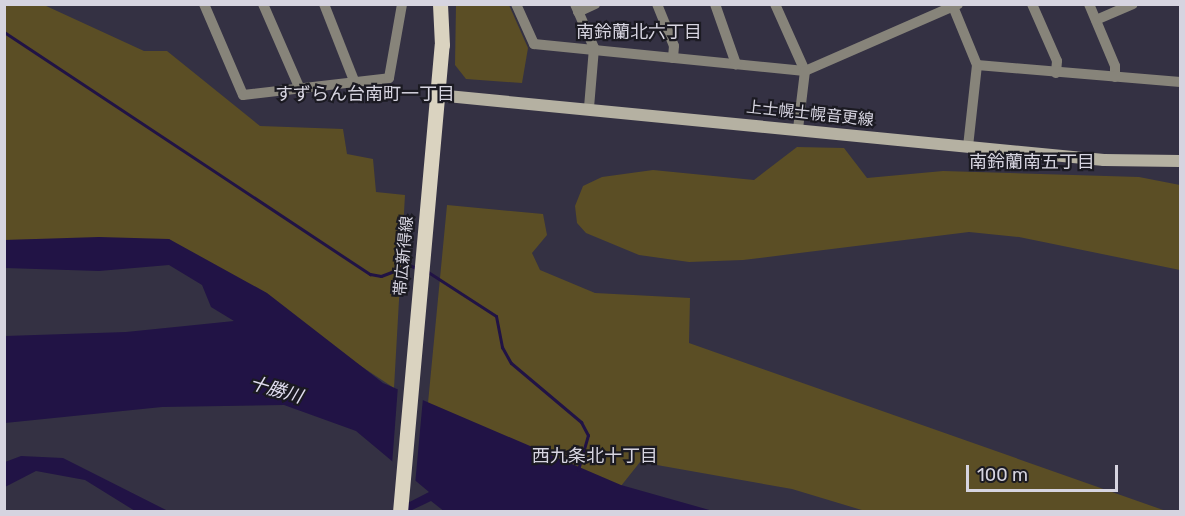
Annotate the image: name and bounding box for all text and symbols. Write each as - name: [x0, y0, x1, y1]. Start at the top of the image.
- district label: 南鈴蘭北六丁目: [576, 21, 702, 43]
- district label: すずらん台南町一丁目: [275, 83, 455, 105]
- street label: 上士幌士幌音更線: [745, 98, 875, 130]
- district label: 南鈴蘭南五丁目: [969, 151, 1095, 173]
- street label: 帯広新得線: [391, 215, 417, 297]
- water label: 十勝川: [247, 372, 305, 408]
- district label: 西九条北十丁目: [532, 445, 658, 467]
- scale bar: [969, 453, 1120, 491]
- text: 100 m: [977, 464, 1028, 486]

